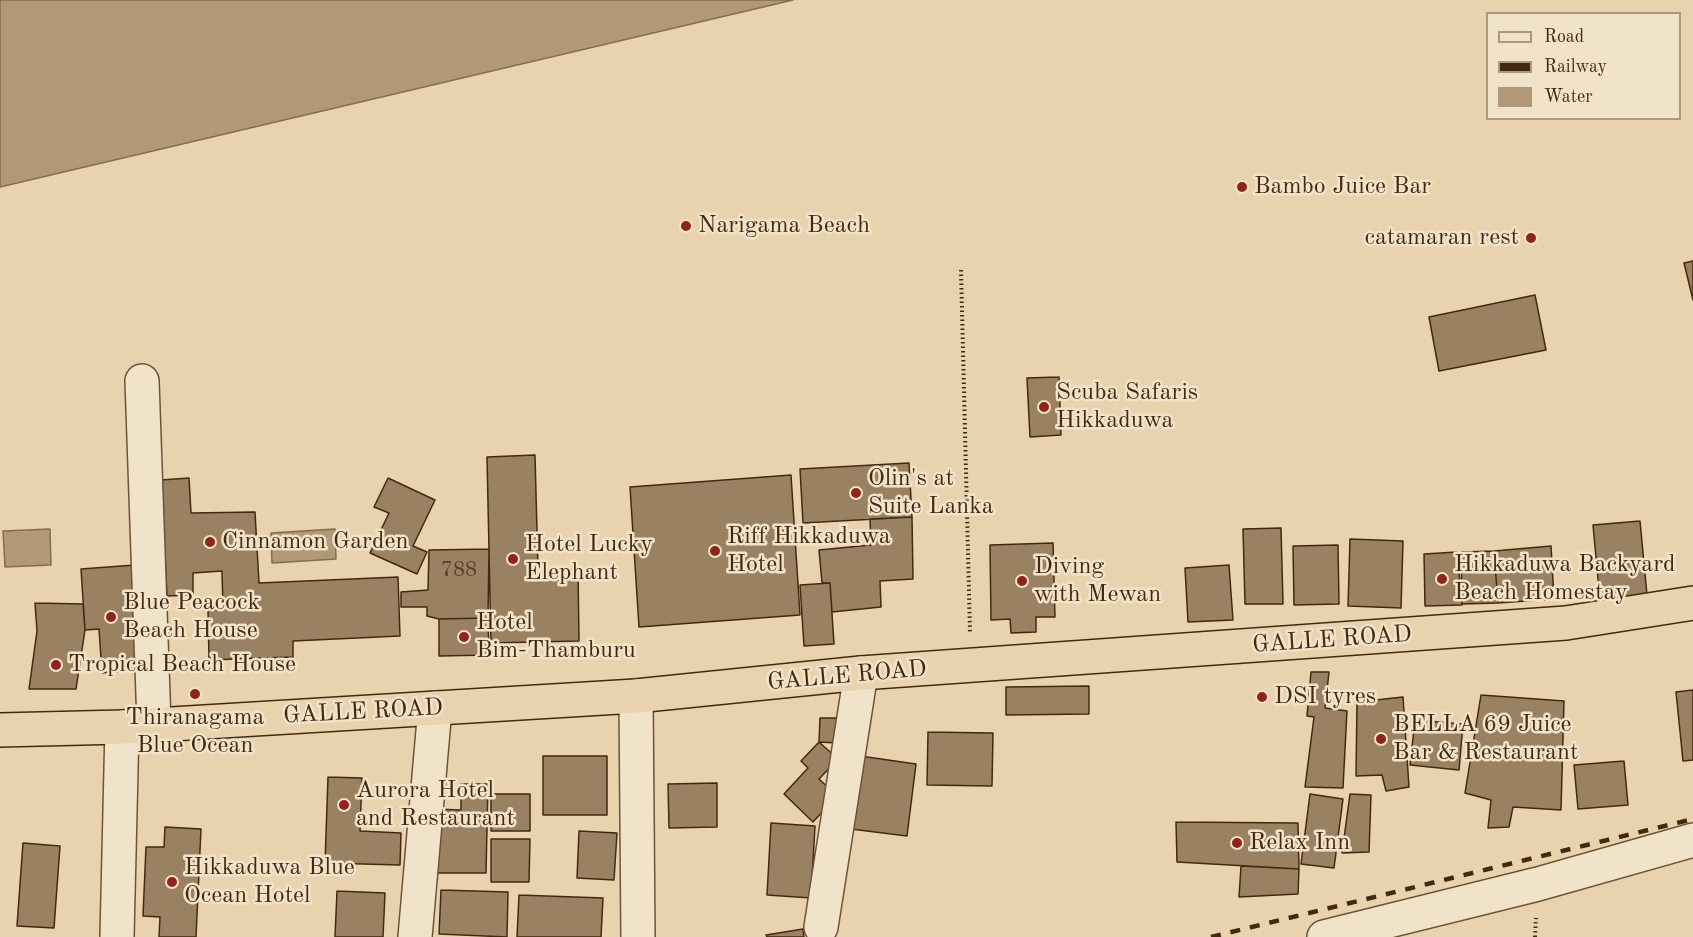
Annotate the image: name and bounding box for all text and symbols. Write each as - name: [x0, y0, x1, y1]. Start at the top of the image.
- legend: [1486, 12, 1681, 120]
- text: Road: [1544, 28, 1584, 46]
- text: Railway: [1544, 58, 1607, 76]
- text: Water: [1544, 88, 1593, 106]
- place label: Bambo Juice Bar: [1254, 173, 1431, 201]
- marker: Bambo Juice Bar: [1235, 180, 1249, 194]
- place label: Narigama Beach: [698, 212, 870, 240]
- marker: Narigama Beach: [679, 219, 693, 233]
- place label: catamaran rest: [1364, 224, 1519, 252]
- marker: catamaran rest: [1524, 231, 1538, 245]
- place label: Scuba Safaris Hikkaduwa: [1056, 379, 1198, 435]
- marker: Scuba Safaris Hikkaduwa: [1037, 400, 1051, 414]
- place label: Olin's at Suite Lanka: [868, 465, 994, 521]
- marker: Olin's at Suite Lanka: [849, 486, 863, 500]
- place label: Riff Hikkaduwa Hotel: [727, 523, 890, 579]
- place label: Cinnamon Garden: [222, 528, 408, 556]
- place label: Hotel Lucky Elephant: [525, 531, 653, 587]
- marker: Cinnamon Garden: [203, 535, 217, 549]
- marker: Riff Hikkaduwa Hotel: [708, 544, 722, 558]
- place label: Hikkaduwa Backyard Beach Homestay: [1454, 551, 1676, 607]
- marker: Hotel Lucky Elephant: [506, 552, 520, 566]
- place label: Diving with Mewan: [1034, 553, 1161, 609]
- house number: 788: [441, 557, 477, 583]
- marker: Hikkaduwa Backyard Beach Homestay: [1435, 572, 1449, 586]
- marker: Diving with Mewan: [1015, 574, 1029, 588]
- place label: Blue Peacock Beach House: [123, 589, 260, 645]
- place label: Hotel Bim-Thamburu: [476, 609, 636, 665]
- marker: Blue Peacock Beach House: [104, 610, 118, 624]
- street label: GALLE ROAD: [1251, 620, 1413, 660]
- marker: Hotel Bim-Thamburu: [457, 630, 471, 644]
- place label: Tropical Beach House: [68, 651, 296, 679]
- street label: GALLE ROAD: [766, 655, 928, 697]
- marker: Tropical Beach House: [49, 658, 63, 672]
- place label: DSI tyres: [1274, 683, 1376, 711]
- marker: Thiranagama Blue Ocean: [188, 687, 202, 701]
- marker: DSI tyres: [1255, 690, 1269, 704]
- street label: GALLE ROAD: [282, 693, 444, 731]
- place label: Thiranagama Blue Ocean: [126, 704, 264, 760]
- place label: BELLA 69 Juice Bar & Restaurant: [1393, 711, 1578, 767]
- marker: BELLA 69 Juice Bar & Restaurant: [1374, 732, 1388, 746]
- place label: Aurora Hotel and Restaurant: [356, 777, 515, 833]
- marker: Aurora Hotel and Restaurant: [337, 798, 351, 812]
- place label: Relax Inn: [1249, 829, 1350, 857]
- marker: Relax Inn: [1230, 836, 1244, 850]
- place label: Hikkaduwa Blue Ocean Hotel: [184, 854, 355, 910]
- marker: Hikkaduwa Blue Ocean Hotel: [165, 875, 179, 889]

